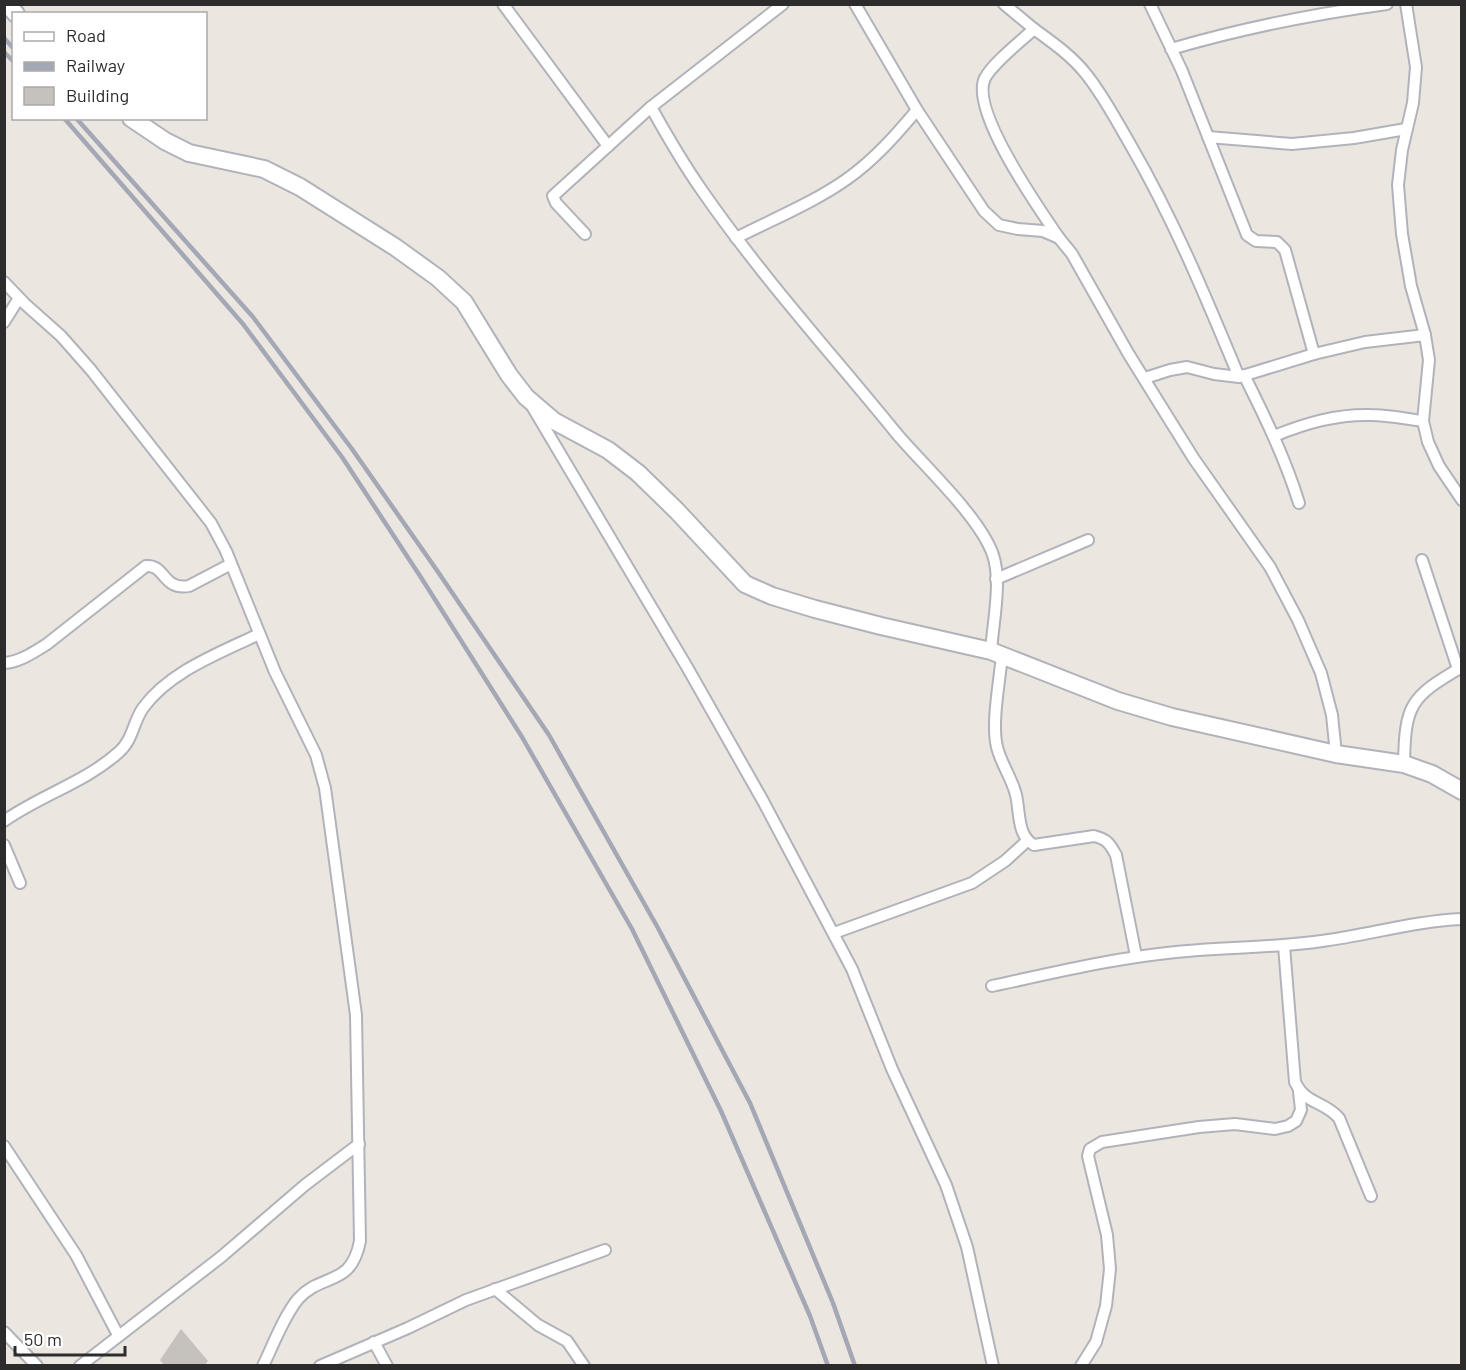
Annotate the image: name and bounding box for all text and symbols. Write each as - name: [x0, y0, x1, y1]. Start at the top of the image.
- legend: [12, 12, 207, 120]
- text: Road: [66, 24, 106, 46]
- text: Railway: [66, 54, 125, 76]
- text: Building: [66, 84, 129, 106]
- scale bar: [15, 1319, 124, 1357]
- text: 50 m: [24, 1328, 62, 1350]

